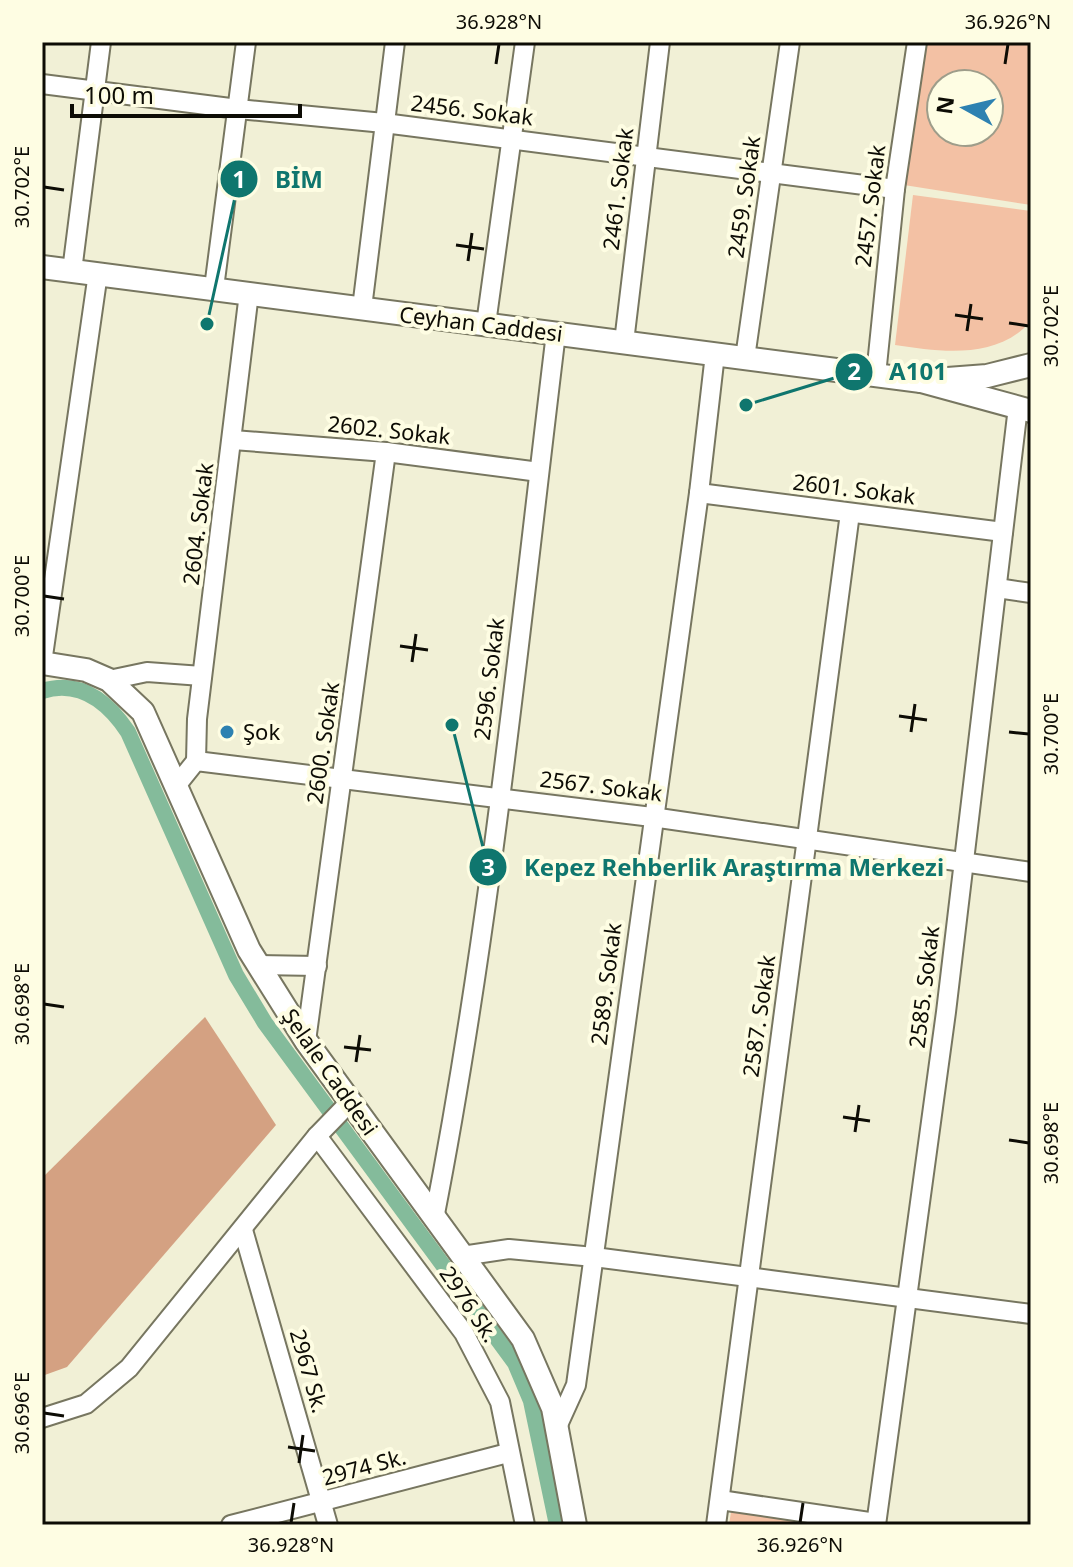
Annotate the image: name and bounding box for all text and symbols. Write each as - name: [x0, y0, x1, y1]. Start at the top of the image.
- text: 36.928°N: [456, 8, 542, 35]
- text: 36.926°N: [965, 8, 1051, 35]
- scale bar: [72, 68, 300, 118]
- north arrow: [925, 68, 1005, 148]
- text: 100 m: [84, 78, 154, 111]
- street label: 2456. Sokak: [409, 87, 535, 131]
- text: N: [928, 94, 960, 116]
- street label: 2461. Sokak: [595, 126, 639, 252]
- street label: 2459. Sokak: [720, 134, 766, 260]
- street label: 2457. Sokak: [847, 143, 891, 269]
- text: 30.702°E: [8, 146, 35, 228]
- callout: BİM: [219, 155, 339, 203]
- text: 1: [232, 162, 246, 195]
- text: BİM: [275, 162, 323, 195]
- text: 30.702°E: [1037, 285, 1064, 367]
- street label: Ceyhan Caddesi: [398, 298, 564, 348]
- callout: A101: [834, 348, 963, 396]
- text: 2: [847, 354, 861, 387]
- text: A101: [889, 354, 947, 387]
- street label: 2602. Sokak: [326, 408, 452, 450]
- street label: 2604. Sokak: [175, 461, 219, 587]
- street label: 2601. Sokak: [791, 466, 917, 510]
- text: 30.700°E: [8, 555, 35, 637]
- street label: 2596. Sokak: [466, 616, 510, 742]
- street label: 2600. Sokak: [299, 680, 345, 806]
- text: 30.700°E: [1037, 693, 1064, 775]
- place label: Şok: [243, 716, 280, 746]
- marker: Şok: [218, 723, 236, 741]
- street label: 2567. Sokak: [538, 763, 664, 807]
- callout: Kepez Rehberlik Araştırma Merkezi: [468, 843, 960, 891]
- text: 3: [481, 850, 495, 883]
- text: Kepez Rehberlik Araştırma Merkezi: [524, 850, 944, 883]
- street label: 2589. Sokak: [583, 921, 627, 1047]
- street label: 2585. Sokak: [901, 924, 945, 1050]
- street label: 2587. Sokak: [735, 953, 781, 1079]
- text: 30.698°E: [8, 963, 35, 1045]
- street label: Şelale Caddesi: [276, 1002, 386, 1141]
- text: 30.698°E: [1037, 1102, 1064, 1184]
- street label: 2976 Sk.: [433, 1259, 506, 1347]
- street label: 2967 Sk.: [284, 1325, 336, 1416]
- text: 30.696°E: [8, 1372, 35, 1454]
- street label: 2974 Sk.: [318, 1440, 409, 1492]
- text: 36.928°N: [248, 1531, 334, 1558]
- text: 36.926°N: [757, 1531, 843, 1558]

